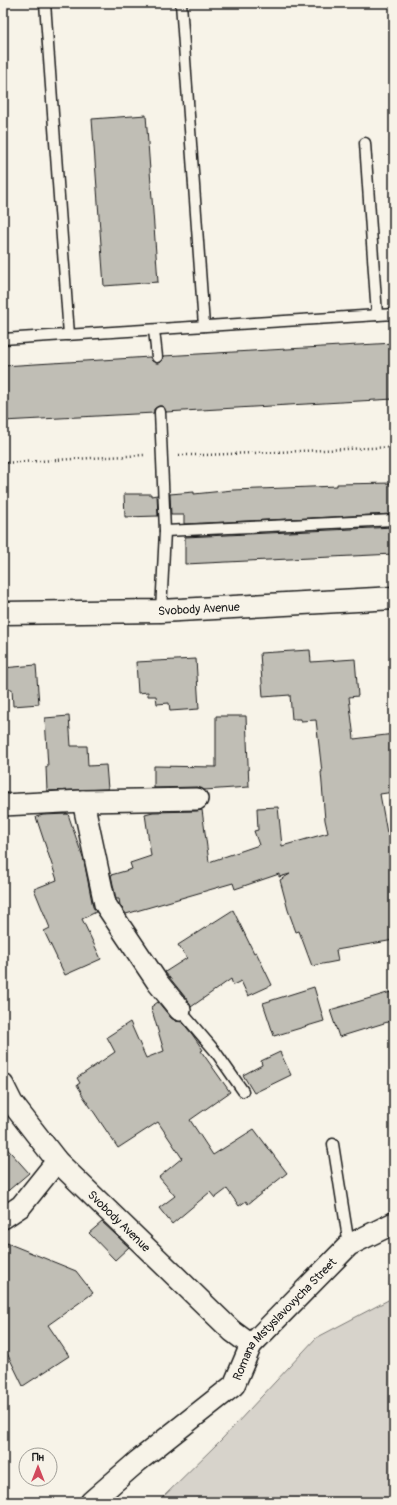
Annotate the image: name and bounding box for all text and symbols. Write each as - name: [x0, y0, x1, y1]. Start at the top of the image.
- street label: Svobody Avenue: [158, 599, 240, 619]
- street label: Svobody Avenue: [84, 1187, 154, 1255]
- street label: Romana Mstyslavovycha Street: [229, 1255, 340, 1383]
- north arrow: [18, 1447, 58, 1487]
- text: Пн: [32, 1451, 45, 1464]

